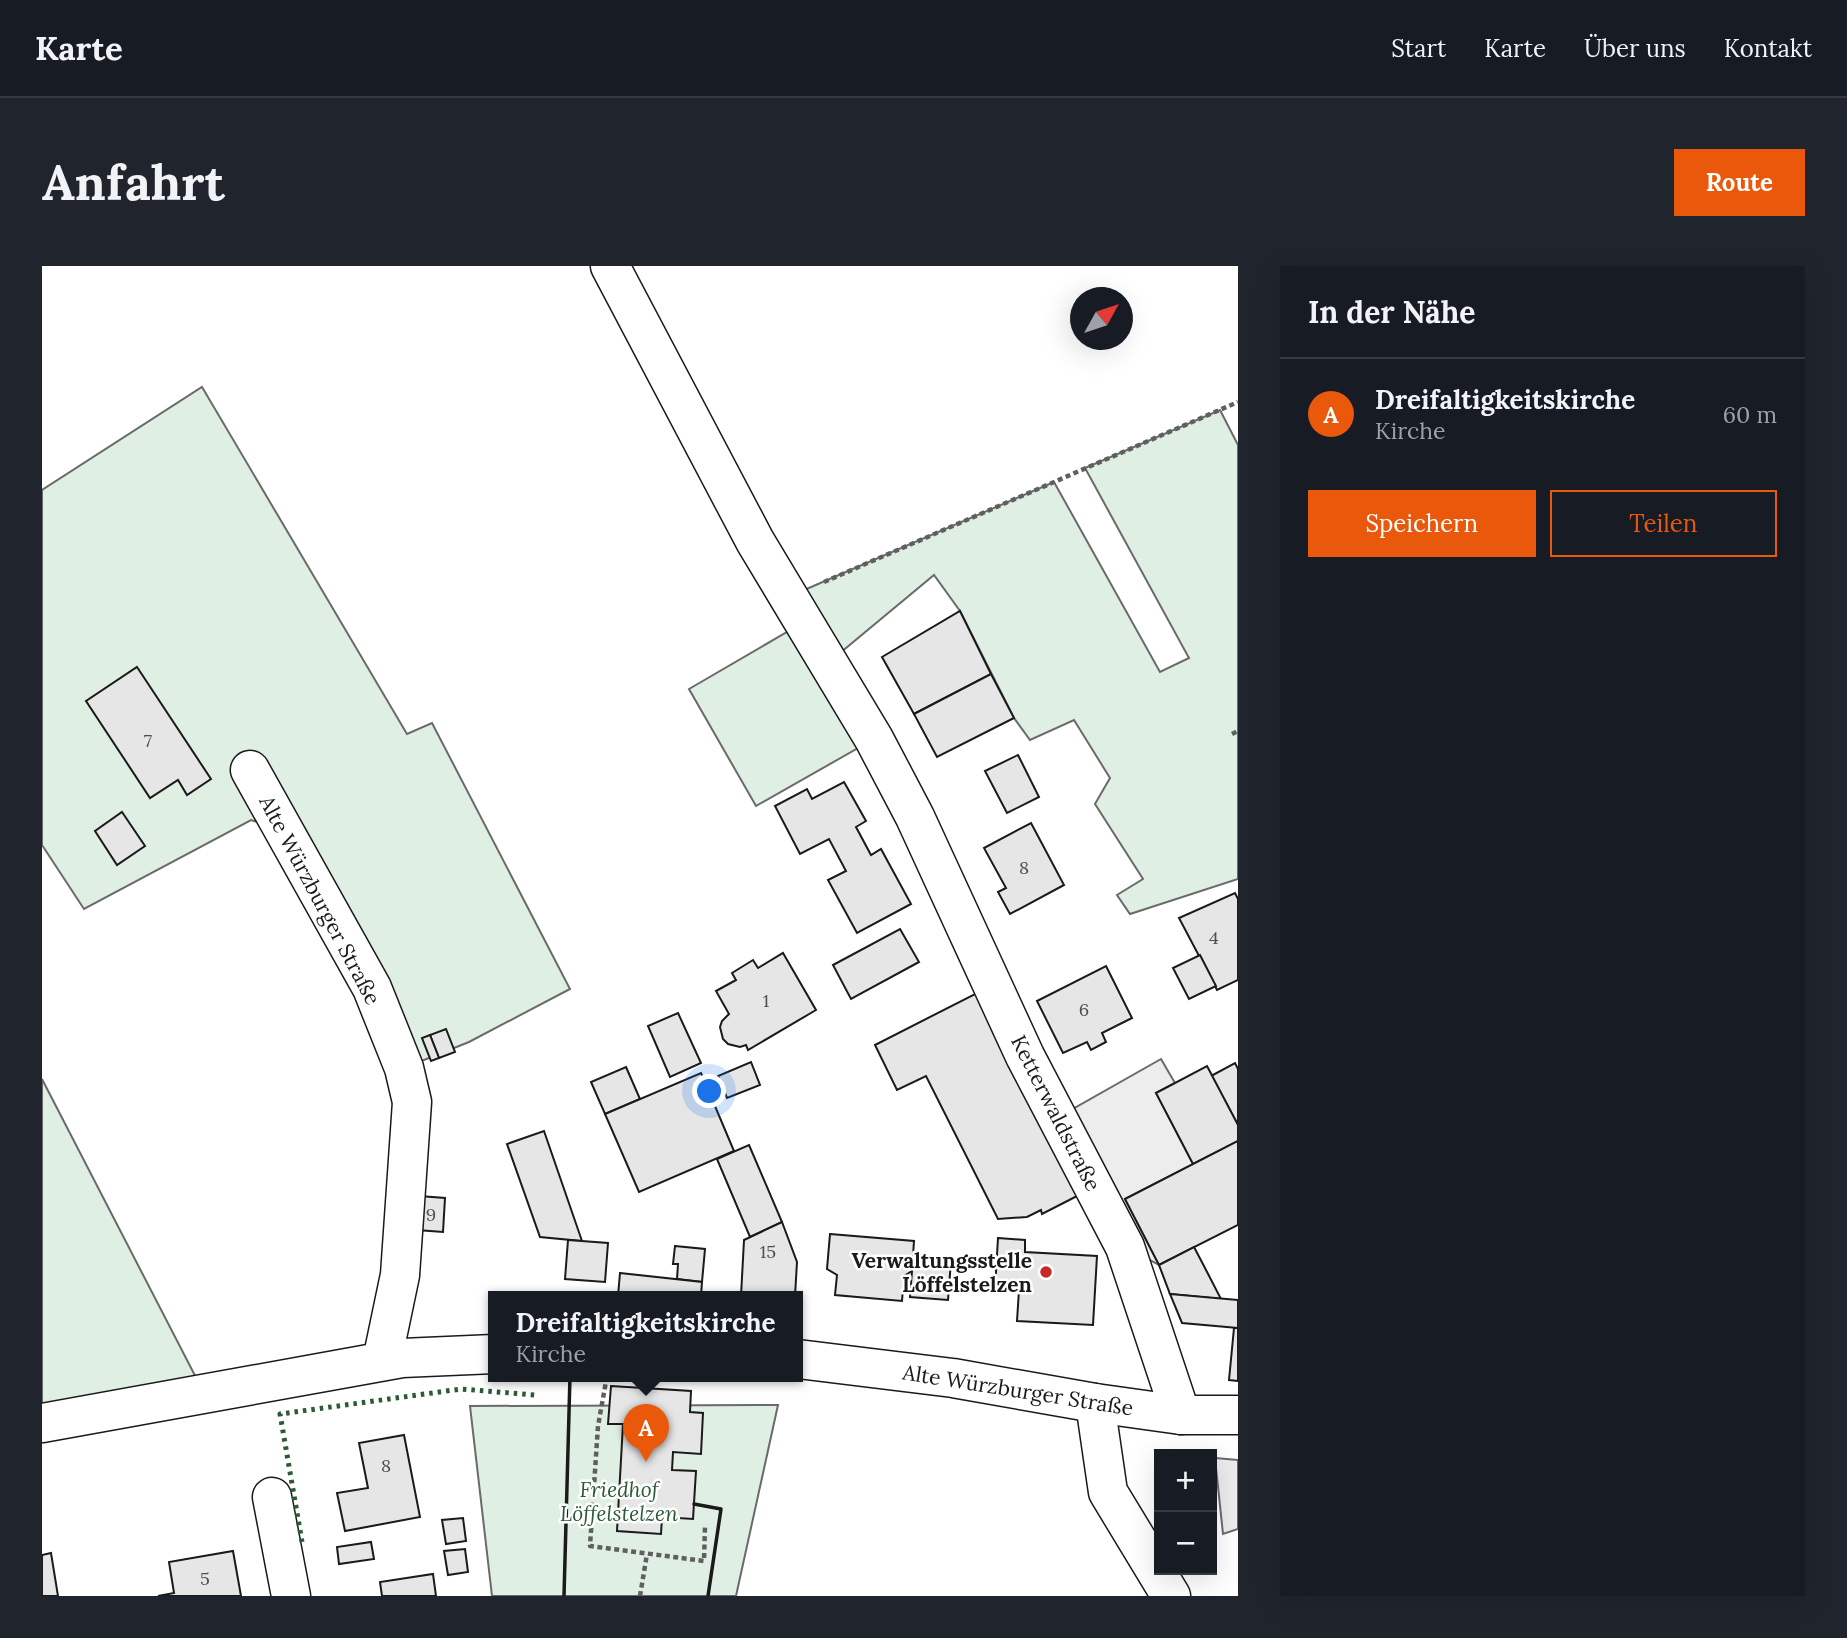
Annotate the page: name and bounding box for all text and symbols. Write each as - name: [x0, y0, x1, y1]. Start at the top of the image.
- text: Karte: [35, 27, 123, 69]
- text: Start: [1391, 33, 1446, 64]
- text: Karte: [1484, 33, 1546, 64]
- text: Über uns: [1584, 33, 1686, 64]
- text: Kontakt: [1724, 33, 1812, 64]
- button: Route: [1674, 149, 1805, 216]
- text: Anfahrt: [42, 151, 225, 213]
- north arrow: [1070, 287, 1133, 350]
- text: In der Nähe: [1308, 293, 1476, 331]
- text: Dreifaltigkeitskirche: [1375, 383, 1635, 416]
- text: A: [1323, 400, 1339, 429]
- text: 60 m: [1723, 400, 1777, 429]
- text: Kirche: [1375, 416, 1445, 445]
- button: Speichern: [1308, 490, 1536, 557]
- button: Teilen: [1550, 490, 1777, 557]
- house number: 7: [144, 729, 152, 752]
- street label: Alte Würzburger Straße: [253, 790, 387, 1009]
- house number: 8: [1019, 856, 1029, 879]
- house number: 4: [1209, 926, 1219, 949]
- house number: 1: [763, 989, 769, 1012]
- house number: 6: [1079, 998, 1089, 1021]
- street label: Ketterwaldstraße: [1005, 1031, 1107, 1195]
- your location: [692, 1074, 726, 1108]
- house number: 9: [426, 1203, 436, 1226]
- house number: 15: [760, 1240, 776, 1263]
- place label: Verwaltungsstelle Löffelstelzen: [851, 1247, 1032, 1298]
- marker: Verwaltungsstelle Löffelstelzen: [1038, 1264, 1054, 1280]
- popup: [488, 1291, 803, 1382]
- text: Dreifaltigkeitskirche: [515, 1306, 776, 1339]
- text: Kirche: [515, 1339, 586, 1368]
- street label: Alte Würzburger Straße: [900, 1358, 1135, 1422]
- pin: A: [623, 1404, 669, 1462]
- map controls: [1154, 1449, 1217, 1575]
- button: +: [1154, 1449, 1217, 1512]
- house number: 8: [381, 1454, 391, 1477]
- park label: Friedhof Löffelstelzen: [560, 1476, 678, 1527]
- button: −: [1154, 1512, 1217, 1575]
- house number: 5: [200, 1567, 210, 1590]

